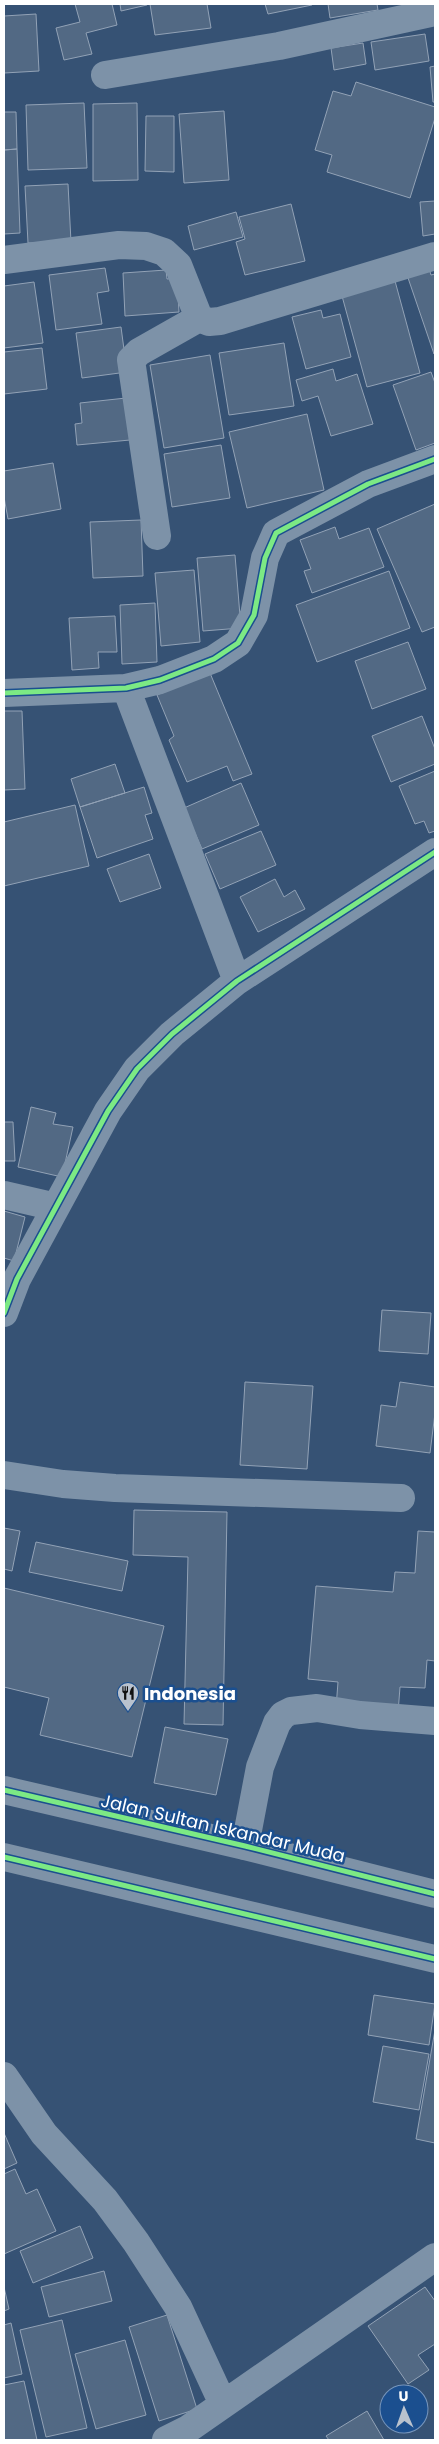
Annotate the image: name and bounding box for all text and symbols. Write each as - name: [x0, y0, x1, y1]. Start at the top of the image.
- restaurant icon: Indonesia: [116, 1681, 140, 1712]
- place label: Indonesia: [144, 1681, 236, 1706]
- street label: Jalan Sultan Iskandar Muda: [98, 1788, 348, 1868]
- north arrow: [379, 2384, 429, 2434]
- text: U: [398, 2386, 409, 2406]

